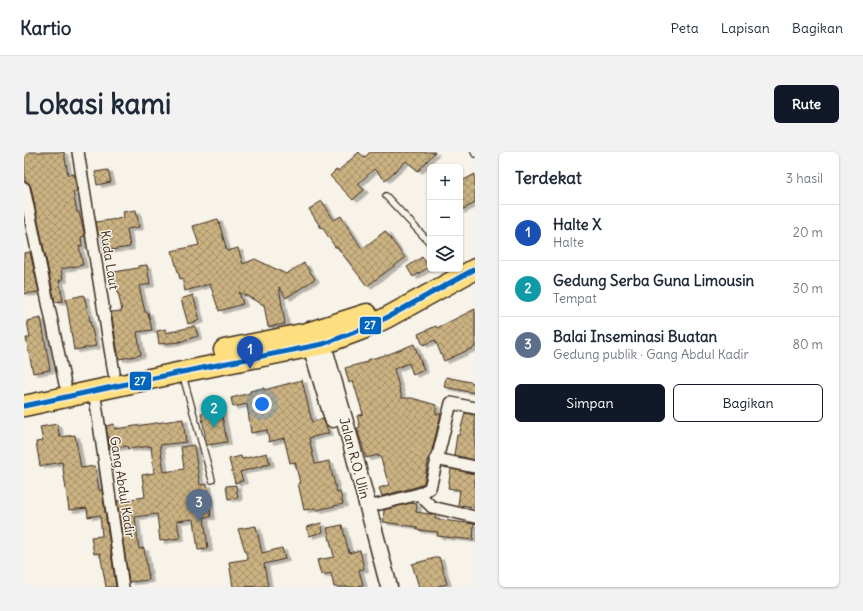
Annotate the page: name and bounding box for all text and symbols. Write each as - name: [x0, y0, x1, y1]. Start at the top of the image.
- text: Kartio: [20, 16, 72, 40]
- text: Peta: [671, 19, 699, 37]
- text: Lapisan: [721, 19, 770, 37]
- text: Bagikan: [792, 19, 843, 37]
- button: Rute: [774, 85, 839, 123]
- text: Lokasi kami: [24, 86, 171, 122]
- map controls: [427, 164, 463, 272]
- button: +: [427, 164, 463, 200]
- text: Terdekat: [515, 167, 582, 189]
- text: 3 hasil: [786, 170, 823, 187]
- button: −: [427, 200, 463, 236]
- text: Halte X: [553, 215, 602, 234]
- text: 1: [525, 224, 531, 241]
- text: 20 m: [793, 224, 823, 241]
- street label: Kuda Laut: [96, 229, 123, 292]
- text: Halte: [553, 234, 584, 251]
- button: layers: [427, 236, 463, 272]
- text: Gedung Serba Guna Limousin: [553, 271, 754, 290]
- text: 2: [524, 280, 532, 297]
- text: 30 m: [793, 280, 823, 297]
- text: Tempat: [553, 290, 597, 307]
- line badge: 27: [359, 316, 382, 335]
- text: 27: [364, 318, 376, 332]
- text: Balai Inseminasi Buatan: [553, 327, 717, 346]
- pin: 1: [237, 336, 263, 369]
- text: 3: [524, 336, 532, 353]
- text: 80 m: [792, 336, 823, 353]
- text: Gedung publik · Gang Abdul Kadir: [553, 346, 749, 363]
- line badge: 27: [129, 371, 152, 391]
- text: 27: [134, 374, 146, 388]
- button: Simpan: [515, 384, 665, 422]
- button: Bagikan: [673, 384, 823, 422]
- your location: [252, 394, 272, 414]
- pin: 2: [201, 395, 227, 428]
- street label: Jalan R.O. Ulin: [335, 416, 374, 501]
- street label: Gang Abdul Kadir: [106, 435, 139, 540]
- pin: 3: [186, 489, 212, 522]

